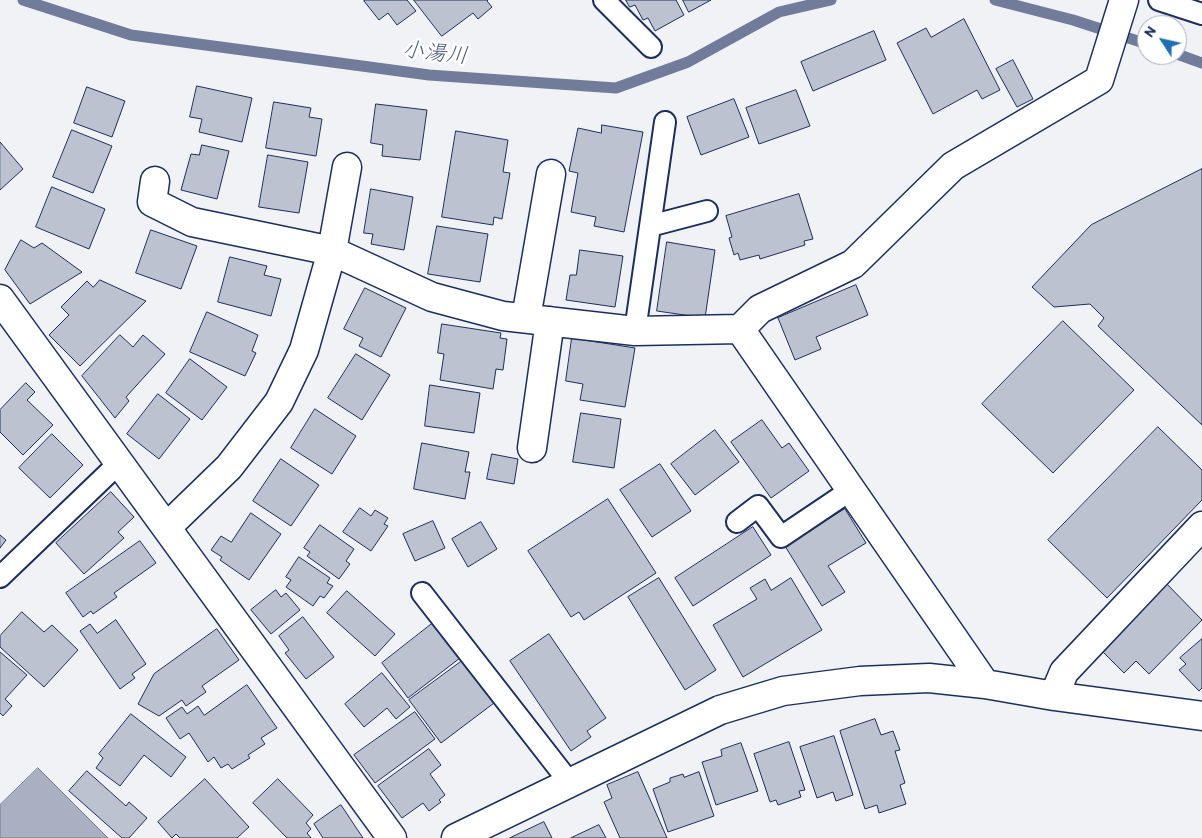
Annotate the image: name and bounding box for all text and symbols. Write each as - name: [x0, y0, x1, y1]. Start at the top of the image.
- north arrow: [1137, 15, 1187, 65]
- text: N: [1140, 23, 1160, 40]
- water label: 小湯川: [401, 37, 469, 71]

